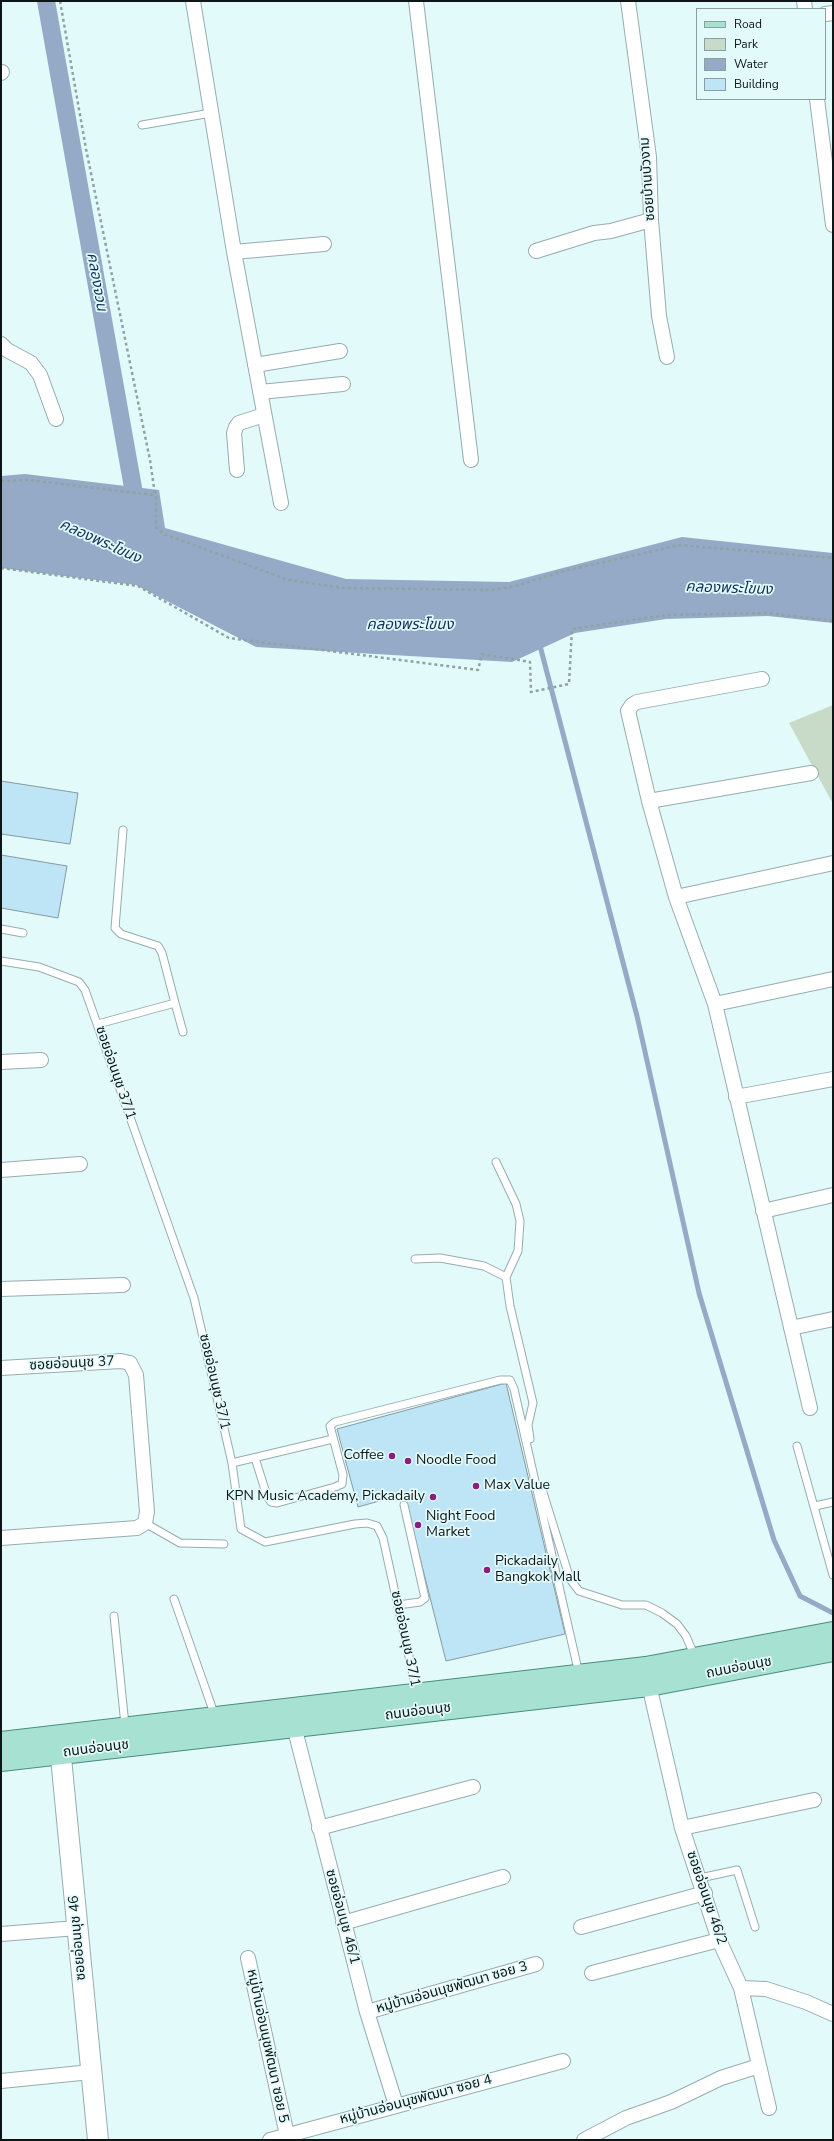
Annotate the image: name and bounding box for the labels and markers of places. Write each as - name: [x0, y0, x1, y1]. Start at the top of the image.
- place label: Coffee: [344, 1448, 384, 1464]
- marker: Coffee: [387, 1451, 397, 1461]
- place label: Noodle Food: [416, 1453, 496, 1469]
- marker: Noodle Food: [403, 1456, 413, 1466]
- place label: Max Value: [484, 1478, 550, 1494]
- marker: Max Value: [471, 1481, 481, 1491]
- place label: KPN Music Academy, Pickadaily: [226, 1489, 425, 1505]
- marker: KPN Music Academy, Pickadaily: [428, 1492, 438, 1502]
- place label: Night Food Market: [426, 1509, 495, 1542]
- marker: Night Food Market: [413, 1520, 423, 1530]
- place label: Pickadaily Bangkok Mall: [495, 1554, 581, 1586]
- marker: Pickadaily Bangkok Mall: [482, 1565, 492, 1575]

